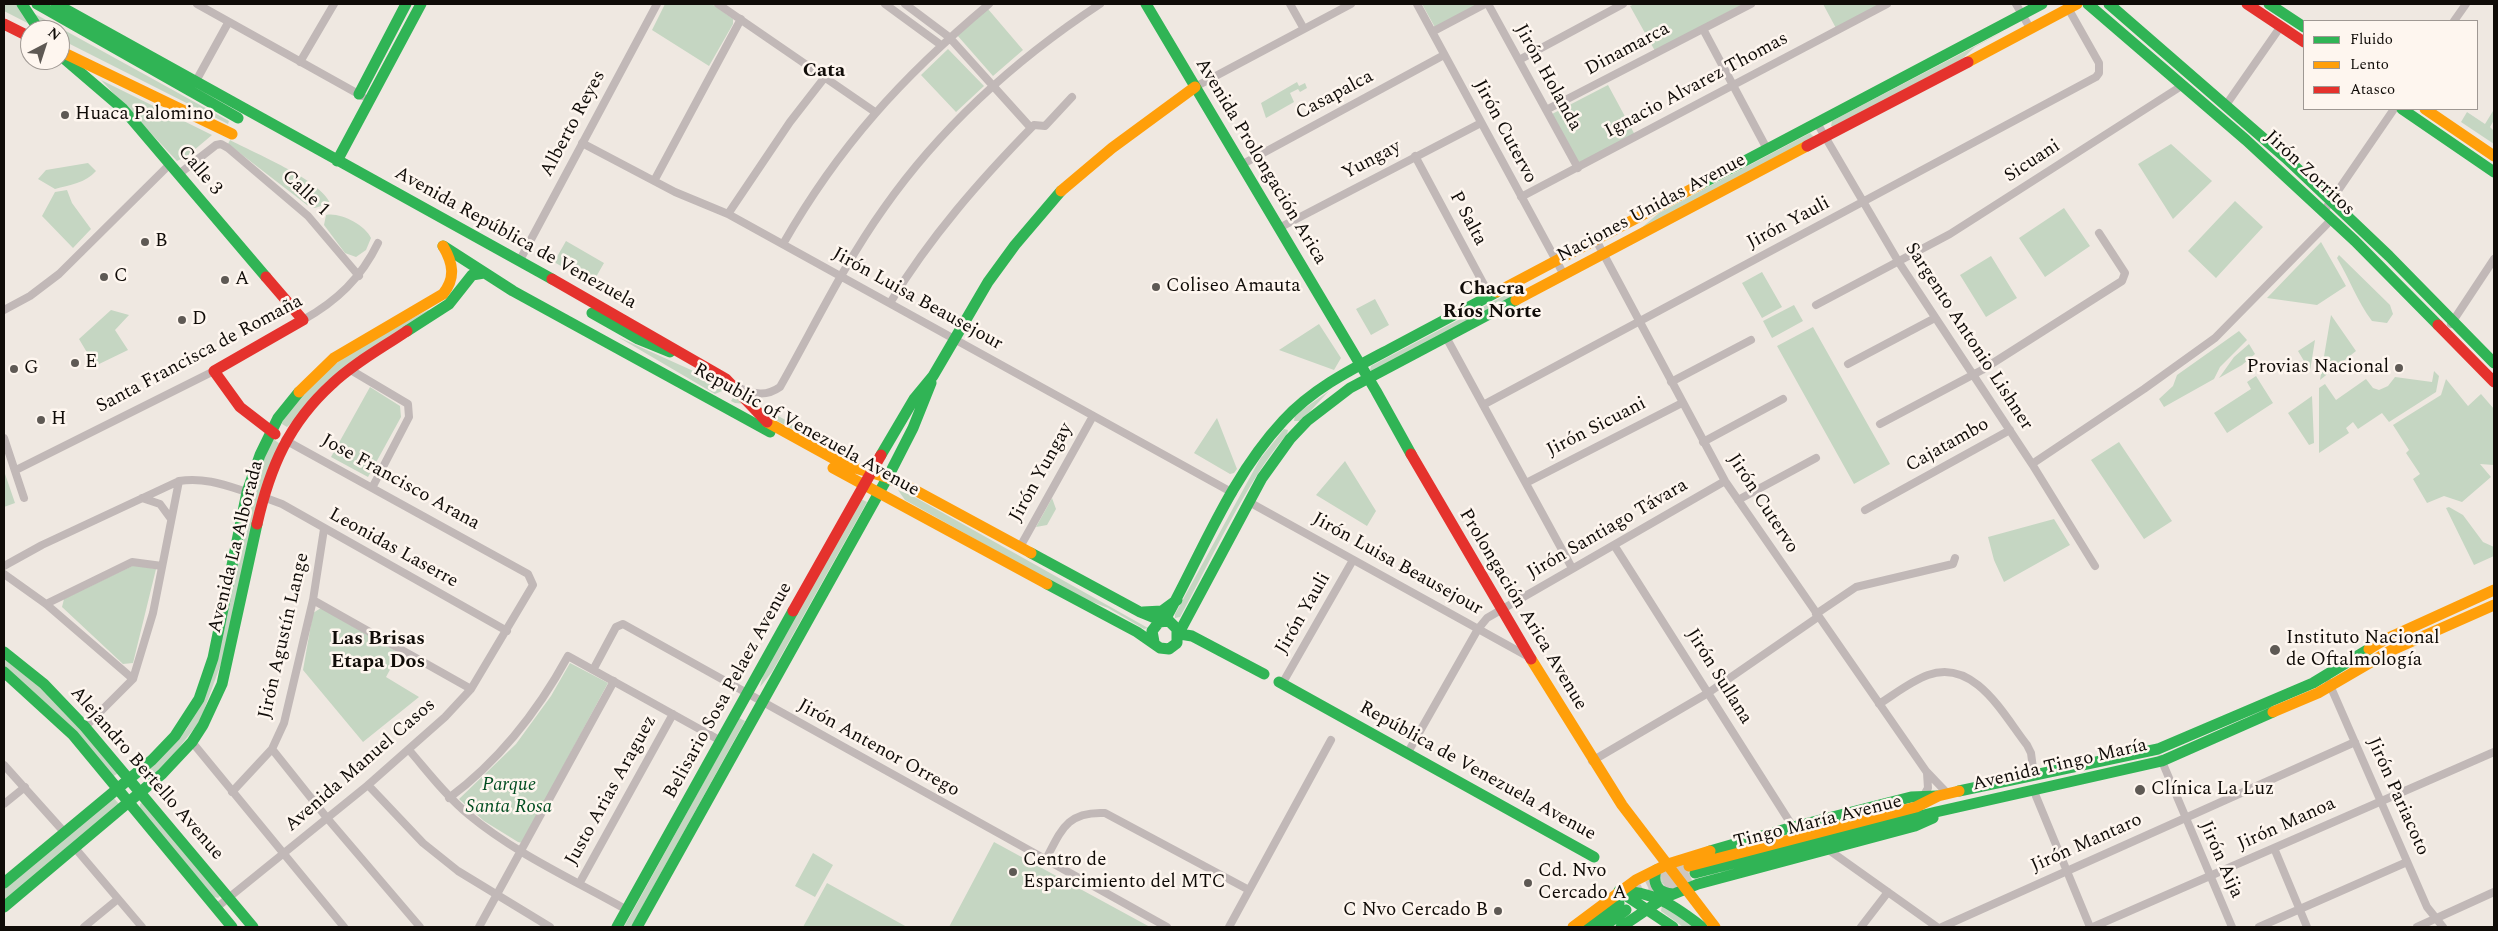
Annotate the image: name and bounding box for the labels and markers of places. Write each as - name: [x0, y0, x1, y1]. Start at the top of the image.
- place label: Huaca Palomino: [75, 104, 214, 126]
- marker: Huaca Palomino: [59, 109, 71, 121]
- place label: B: [155, 231, 168, 253]
- marker: B: [139, 236, 151, 248]
- place label: C: [114, 266, 128, 288]
- place label: A: [235, 269, 249, 291]
- marker: C: [98, 271, 110, 283]
- marker: A: [219, 274, 231, 286]
- place label: Coliseo Amauta: [1166, 276, 1300, 298]
- marker: Coliseo Amauta: [1150, 281, 1162, 293]
- place label: D: [192, 309, 207, 331]
- marker: D: [176, 314, 188, 326]
- place label: E: [85, 352, 97, 374]
- marker: E: [69, 357, 81, 369]
- place label: Provias Nacional: [2247, 357, 2389, 379]
- place label: G: [24, 358, 39, 380]
- marker: Provias Nacional: [2393, 362, 2405, 374]
- marker: G: [8, 363, 20, 375]
- place label: H: [51, 409, 66, 431]
- marker: H: [35, 414, 47, 426]
- place label: Instituto Nacional de Oftalmología: [2286, 628, 2440, 672]
- marker: Instituto Nacional de Oftalmología: [2268, 643, 2282, 657]
- place label: Clínica La Luz: [2151, 779, 2274, 801]
- marker: Clínica La Luz: [2133, 783, 2147, 797]
- place label: Centro de Esparcimiento del MTC: [1023, 850, 1226, 894]
- place label: Cd. Nvo Cercado A: [1538, 861, 1627, 905]
- marker: Centro de Esparcimiento del MTC: [1007, 866, 1019, 878]
- marker: Cd. Nvo Cercado A: [1522, 877, 1534, 889]
- place label: C Nvo Cercado B: [1343, 900, 1488, 922]
- marker: C Nvo Cercado B: [1492, 905, 1504, 917]

